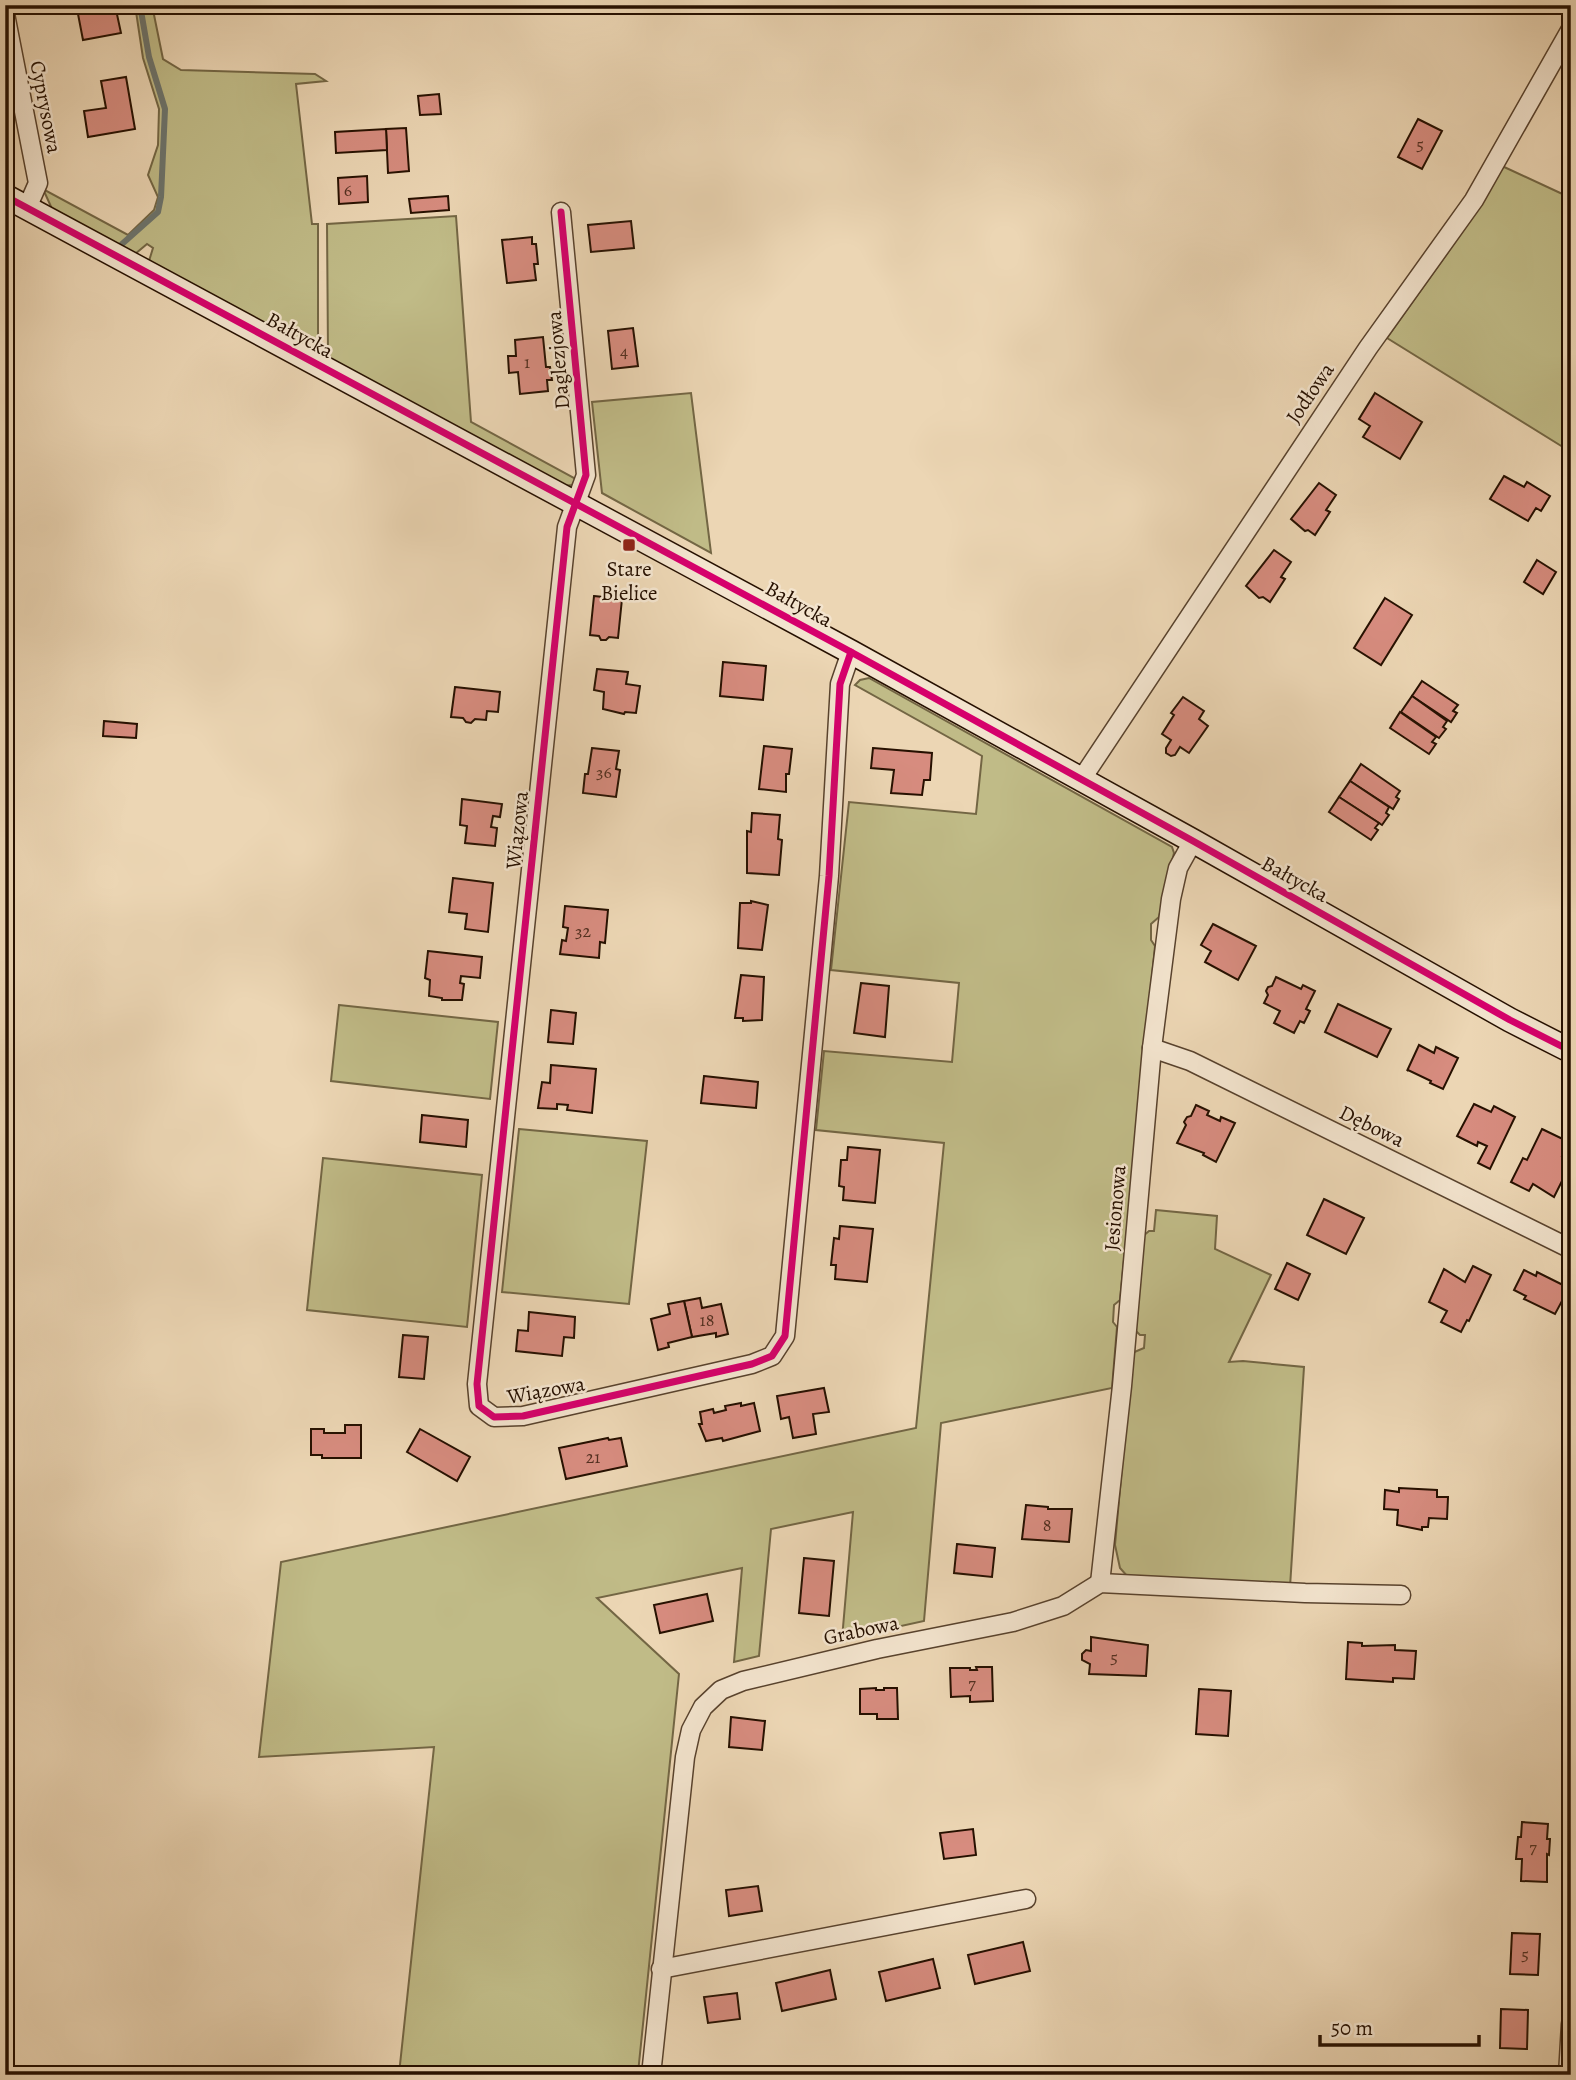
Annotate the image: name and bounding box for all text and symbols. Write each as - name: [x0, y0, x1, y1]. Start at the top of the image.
- street label: Cyprysowa: [23, 58, 69, 156]
- house number: 5: [1416, 132, 1424, 156]
- house number: 6: [344, 178, 352, 202]
- street label: Bałtycka: [261, 305, 339, 365]
- street label: Daglezjowa: [540, 309, 576, 410]
- house number: 4: [620, 339, 628, 363]
- house number: 1: [524, 350, 530, 374]
- street label: Jodłowa: [1279, 357, 1341, 429]
- marker: Stare Bielice: [621, 537, 637, 553]
- place label: Stare Bielice: [601, 555, 657, 607]
- street label: Bałtycka: [760, 574, 838, 634]
- house number: 36: [596, 760, 612, 784]
- street label: Wiązowa: [499, 789, 535, 871]
- street label: Bałtycka: [1256, 849, 1334, 909]
- house number: 32: [575, 919, 591, 943]
- street label: Dębowa: [1335, 1098, 1409, 1154]
- street label: Jesionowa: [1097, 1164, 1133, 1252]
- house number: 18: [700, 1308, 714, 1332]
- street label: Wiązowa: [504, 1369, 587, 1411]
- house number: 21: [586, 1445, 600, 1469]
- house number: 8: [1043, 1513, 1051, 1537]
- street label: Grabowa: [821, 1608, 901, 1652]
- house number: 5: [1110, 1645, 1118, 1669]
- house number: 7: [968, 1671, 976, 1695]
- house number: 7: [1529, 1835, 1537, 1859]
- house number: 5: [1521, 1942, 1529, 1966]
- scale bar: [1320, 2003, 1480, 2047]
- text: 50 m: [1331, 2014, 1373, 2042]

